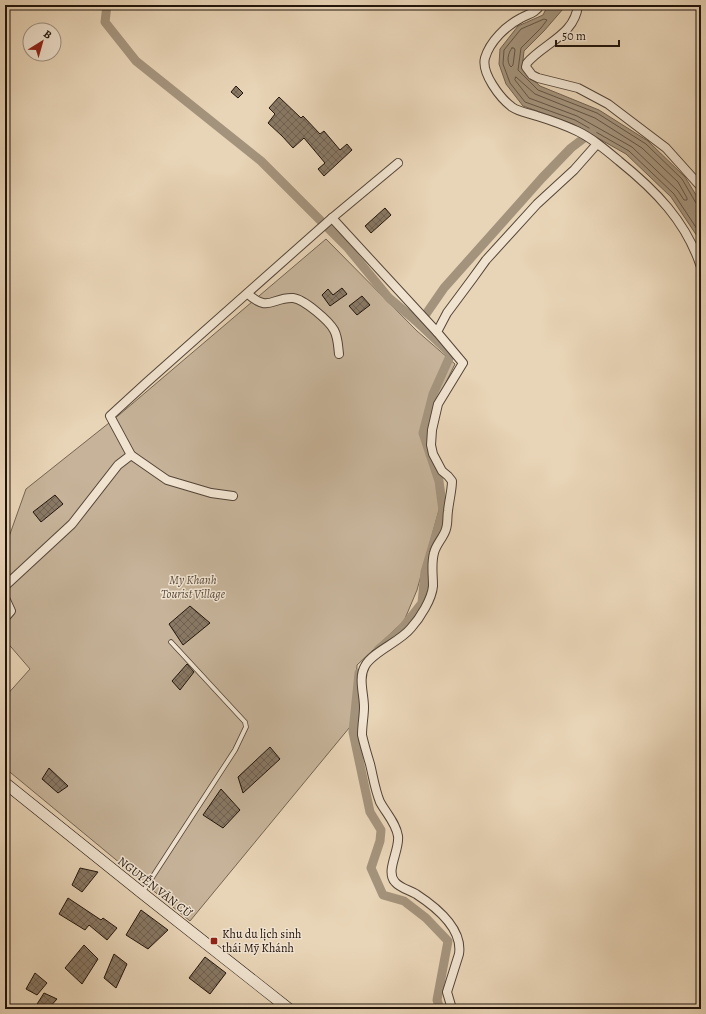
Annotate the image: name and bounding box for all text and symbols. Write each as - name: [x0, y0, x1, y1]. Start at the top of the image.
- north arrow: [22, 22, 62, 62]
- scale bar: [556, 22, 619, 48]
- text: B: [40, 26, 55, 43]
- text: 50 m: [562, 28, 586, 44]
- park label: My Khanh Tourist Village: [161, 572, 226, 602]
- street label: NGUYỄN VĂN CỪ: [115, 852, 197, 921]
- place label: Khu du lịch sinh thái Mỹ Khánh: [222, 926, 302, 956]
- marker: Khu du lịch sinh thái Mỹ Khánh: [209, 936, 219, 946]

